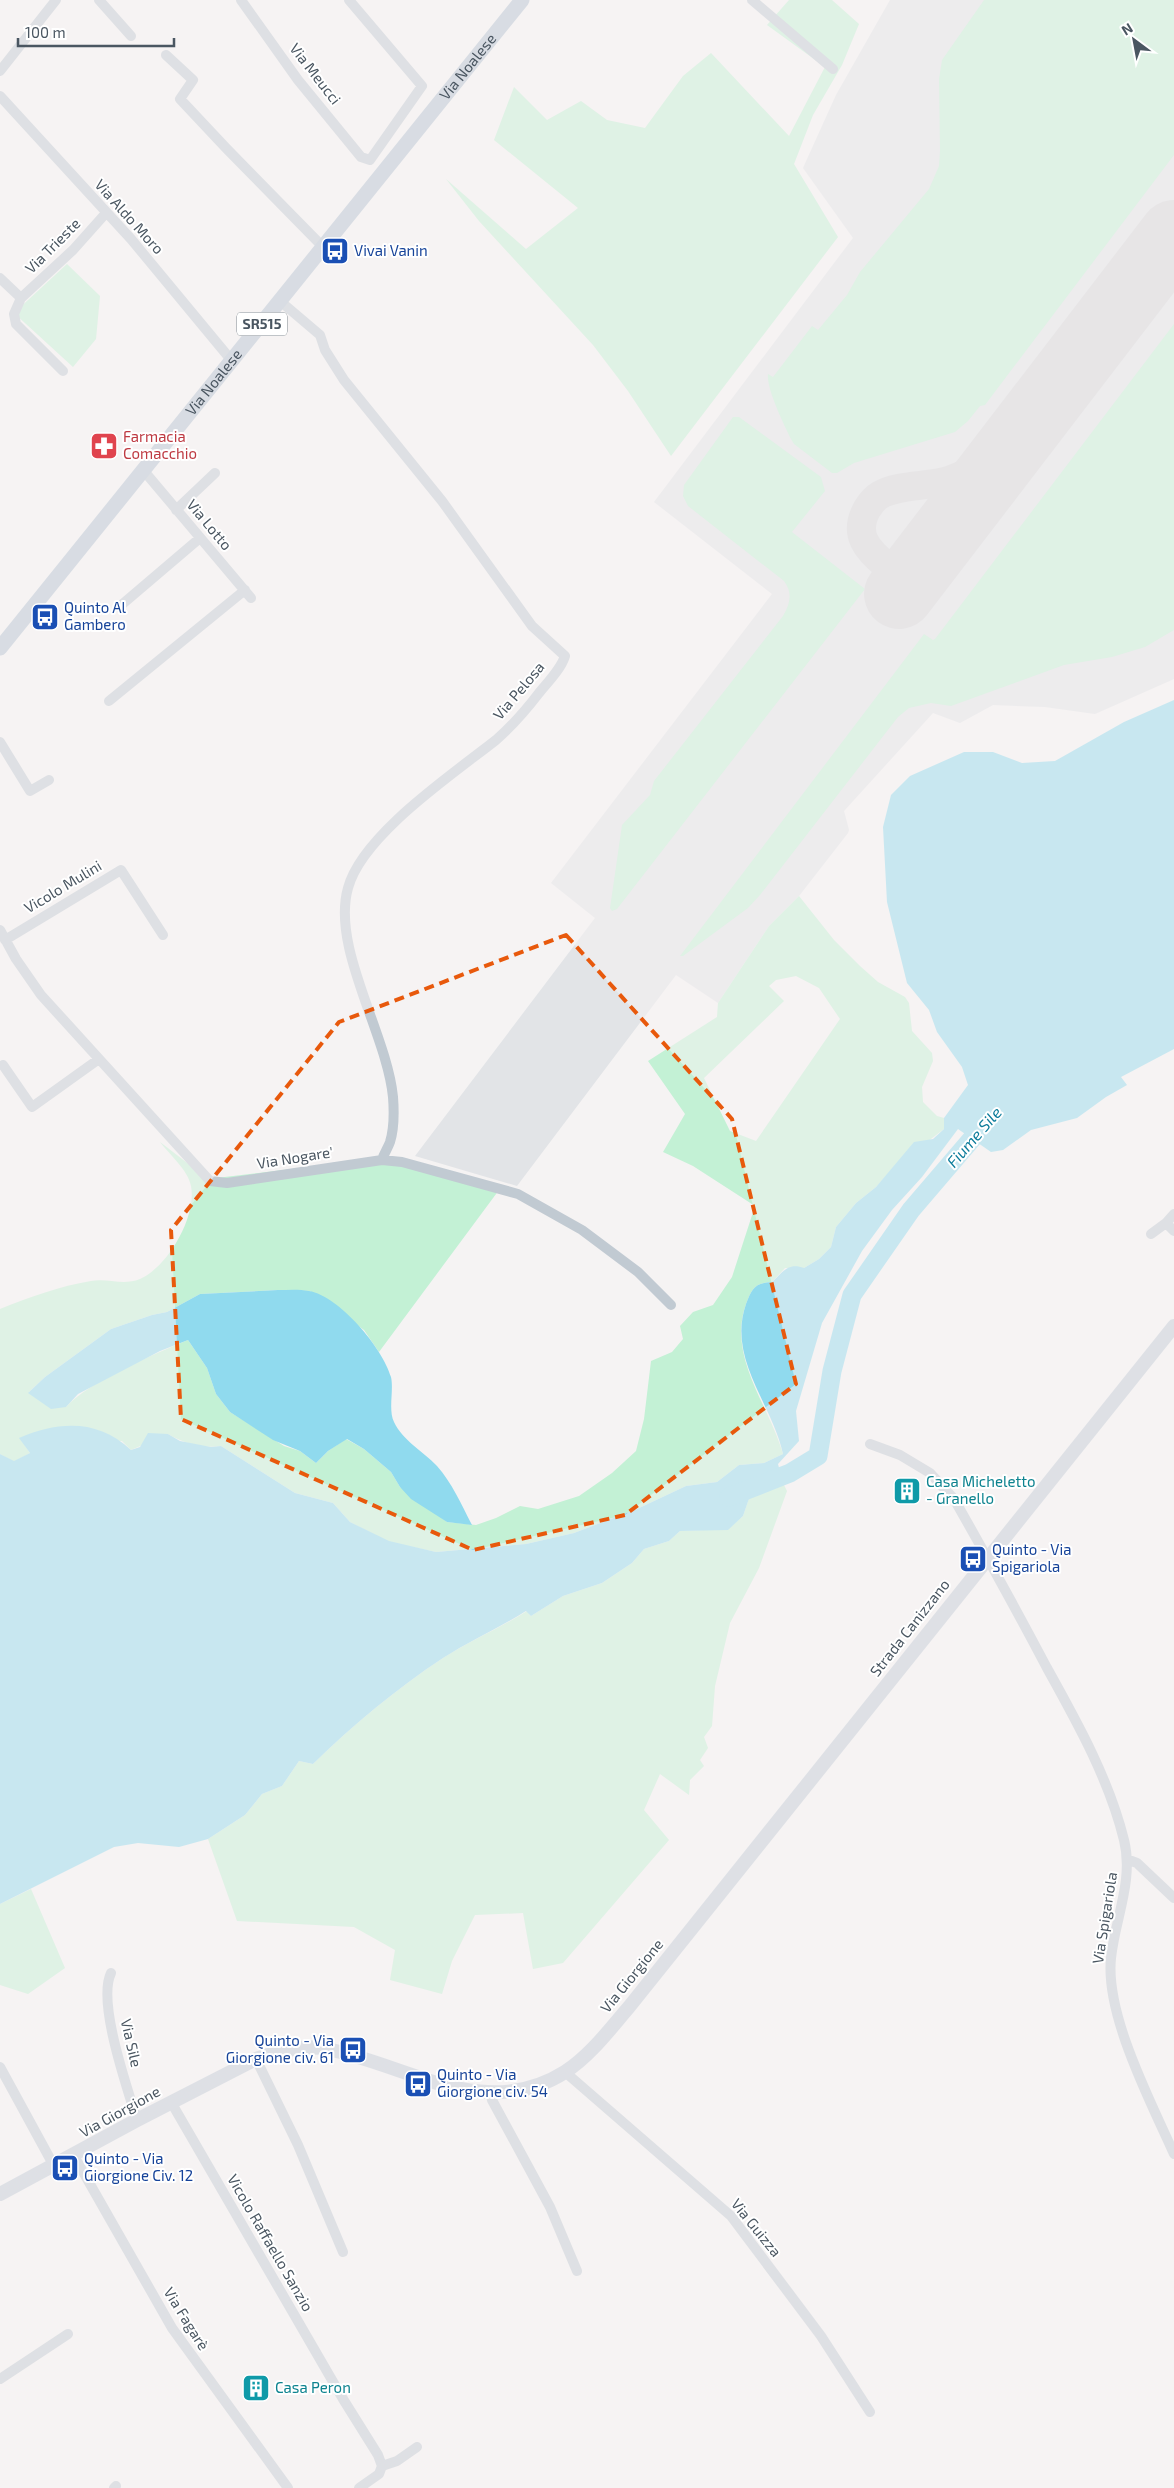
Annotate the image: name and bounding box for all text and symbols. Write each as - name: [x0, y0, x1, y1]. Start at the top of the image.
- scale bar: [18, 15, 174, 47]
- north arrow: [1109, 15, 1159, 65]
- text: N: [1118, 19, 1136, 38]
- text: 100 m: [25, 23, 66, 41]
- street label: Via Noalese: [435, 30, 499, 103]
- street label: Via Meucci: [286, 39, 345, 107]
- street label: Via Aldo Moro: [91, 175, 168, 257]
- street label: Via Trieste: [21, 214, 84, 277]
- bus stop icon: Vivai Vanin: [320, 236, 350, 266]
- place label: Vivai Vanin: [354, 241, 428, 259]
- road number: SR515: [237, 312, 287, 336]
- street label: Via Noalese: [181, 345, 245, 419]
- place label: Farmacia Comacchio: [123, 427, 197, 462]
- pharmacy icon: Farmacia Comacchio: [89, 431, 119, 461]
- street label: Via Lotto: [183, 495, 236, 553]
- place label: Quinto Al Gambero: [64, 598, 127, 633]
- bus stop icon: Quinto Al Gambero: [30, 602, 60, 632]
- street label: Via Pelosa: [489, 658, 548, 723]
- street label: Vicolo Mulini: [20, 856, 105, 916]
- water label: Fiume Sile: [942, 1102, 1005, 1171]
- street label: Via Nogare': [255, 1142, 334, 1172]
- place label: Casa Micheletto - Granello: [926, 1472, 1035, 1507]
- building icon: Casa Micheletto - Granello: [892, 1476, 922, 1506]
- place label: Quinto - Via Spigariola: [992, 1540, 1071, 1575]
- bus stop icon: Quinto - Via Spigariola: [958, 1544, 988, 1574]
- street label: Strada Canizzano: [866, 1575, 953, 1680]
- street label: Via Spigariola: [1088, 1871, 1120, 1965]
- street label: Via Giorgione: [596, 1935, 666, 2016]
- street label: Via Sile: [118, 2017, 146, 2069]
- place label: Quinto - Via Giorgione civ. 61: [226, 2031, 334, 2066]
- bus stop icon: Quinto - Via Giorgione civ. 61: [338, 2035, 368, 2065]
- place label: Quinto - Via Giorgione civ. 54: [437, 2065, 548, 2100]
- bus stop icon: Quinto - Via Giorgione civ. 54: [403, 2069, 433, 2099]
- street label: Via Giorgione: [76, 2082, 163, 2141]
- place label: Quinto - Via Giorgione Civ. 12: [84, 2149, 193, 2184]
- bus stop icon: Quinto - Via Giorgione Civ. 12: [50, 2153, 80, 2183]
- street label: Vicolo Raffaello Sanzio: [224, 2171, 318, 2314]
- street label: Via Guizza: [728, 2195, 786, 2260]
- street label: Via Fagarè: [160, 2284, 213, 2353]
- building icon: Casa Peron: [241, 2373, 271, 2403]
- place label: Casa Peron: [275, 2378, 351, 2396]

